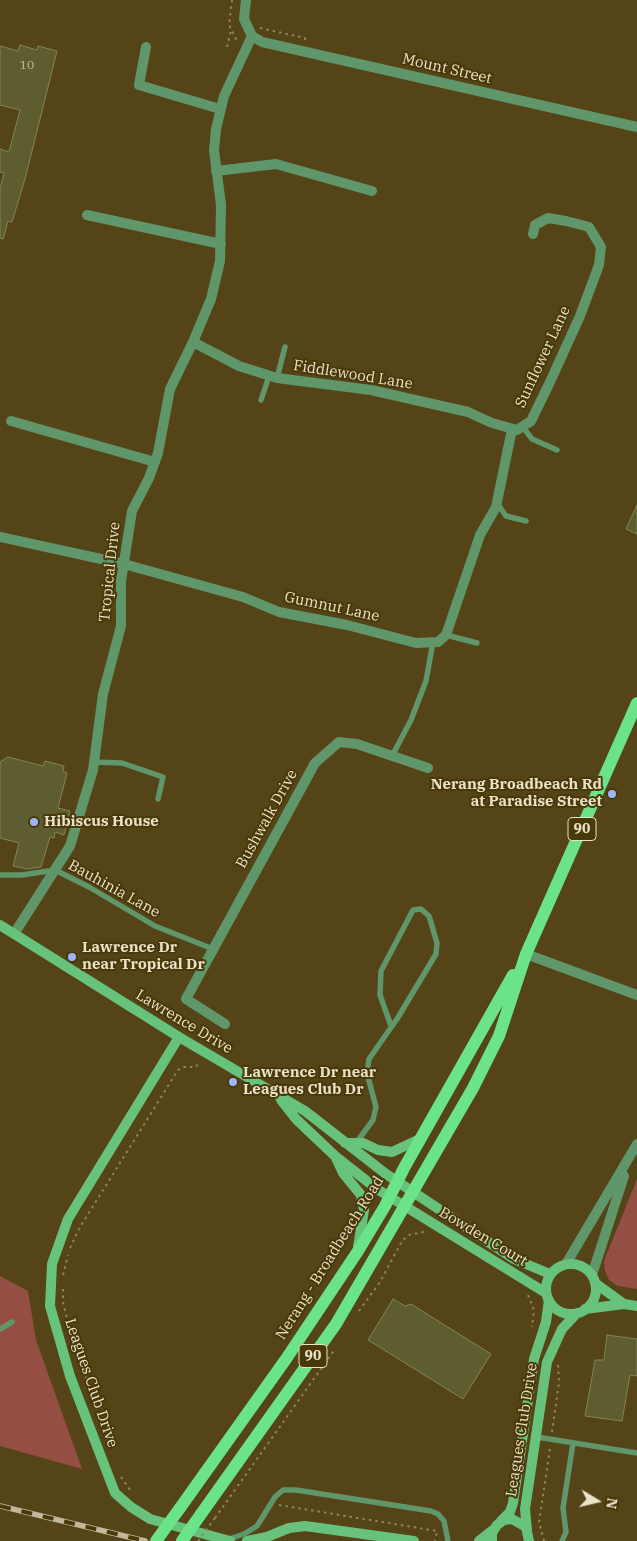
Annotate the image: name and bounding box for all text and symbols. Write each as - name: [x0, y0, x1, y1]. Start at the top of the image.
- street label: Mount Street: [400, 50, 494, 88]
- house number: 10: [20, 59, 34, 73]
- street label: Sunflower Lane: [512, 303, 574, 411]
- street label: Fiddlewood Lane: [292, 357, 414, 393]
- street label: Tropical Drive: [96, 521, 124, 623]
- street label: Gumnut Lane: [283, 588, 381, 626]
- street label: Bushwalk Drive: [232, 767, 302, 871]
- place label: Nerang Broadbeach Rd at Paradise Street: [431, 776, 602, 811]
- marker: Nerang Broadbeach Rd at Paradise Street: [606, 788, 618, 800]
- place label: Hibiscus House: [44, 813, 159, 831]
- marker: Hibiscus House: [28, 816, 40, 828]
- road number: 90: [568, 818, 596, 841]
- street label: Bauhinia Lane: [65, 856, 163, 922]
- place label: Lawrence Dr near Tropical Dr: [82, 939, 205, 974]
- marker: Lawrence Dr near Tropical Dr: [66, 951, 78, 963]
- street label: Lawrence Drive: [132, 986, 236, 1058]
- place label: Lawrence Dr near Leagues Club Dr: [243, 1064, 376, 1099]
- marker: Lawrence Dr near Leagues Club Dr: [227, 1076, 239, 1088]
- street label: Nerang - Broadbeach Road: [272, 1173, 388, 1343]
- street label: Bowden Court: [436, 1204, 530, 1270]
- street label: Leagues Club Drive: [60, 1316, 122, 1450]
- road number: 90: [299, 1344, 327, 1368]
- street label: Leagues Club Drive: [503, 1362, 541, 1498]
- north arrow: [572, 1476, 622, 1526]
- text: N: [602, 1496, 622, 1510]

